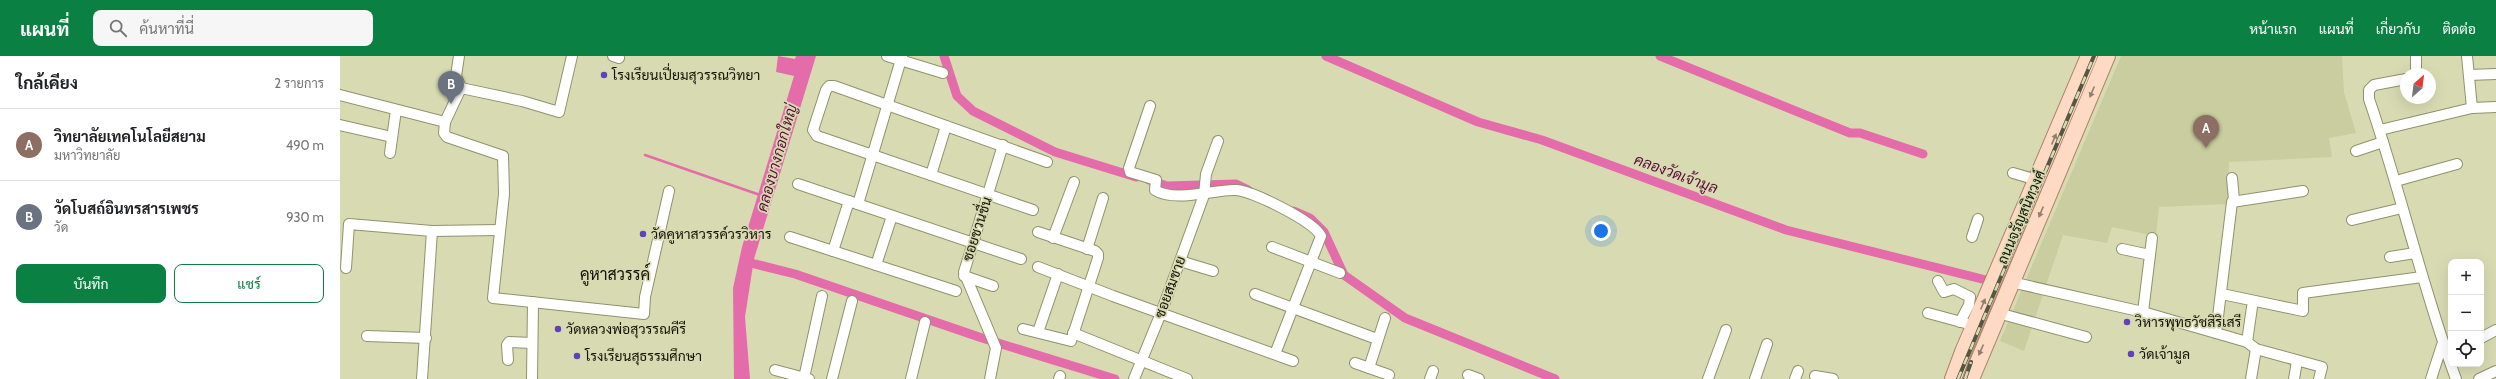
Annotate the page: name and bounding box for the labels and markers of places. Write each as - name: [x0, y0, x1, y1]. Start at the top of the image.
- place label: โรงเรียนเปี่ยมสุวรรณวิทยา: [611, 63, 760, 85]
- marker: โรงเรียนเปี่ยมสุวรรณวิทยา: [599, 70, 609, 80]
- pin: B: [438, 71, 464, 104]
- pin: A: [2193, 115, 2219, 148]
- place label: วัดคูหาสวรรค์วรวิหาร: [651, 225, 772, 244]
- marker: วัดคูหาสวรรค์วรวิหาร: [638, 229, 648, 239]
- place label: วิหารพุทธวัชสิริเสรี: [2134, 313, 2242, 332]
- marker: วิหารพุทธวัชสิริเสรี: [2122, 317, 2132, 327]
- place label: วัดหลวงพ่อสุวรรณคีรี: [566, 320, 686, 339]
- marker: วัดหลวงพ่อสุวรรณคีรี: [553, 324, 563, 334]
- place label: วัดเจ้ามูล: [2139, 345, 2190, 364]
- place label: โรงเรียนสุธรรมศึกษา: [584, 347, 702, 366]
- marker: วัดเจ้ามูล: [2126, 349, 2136, 359]
- marker: โรงเรียนสุธรรมศึกษา: [572, 351, 582, 361]

